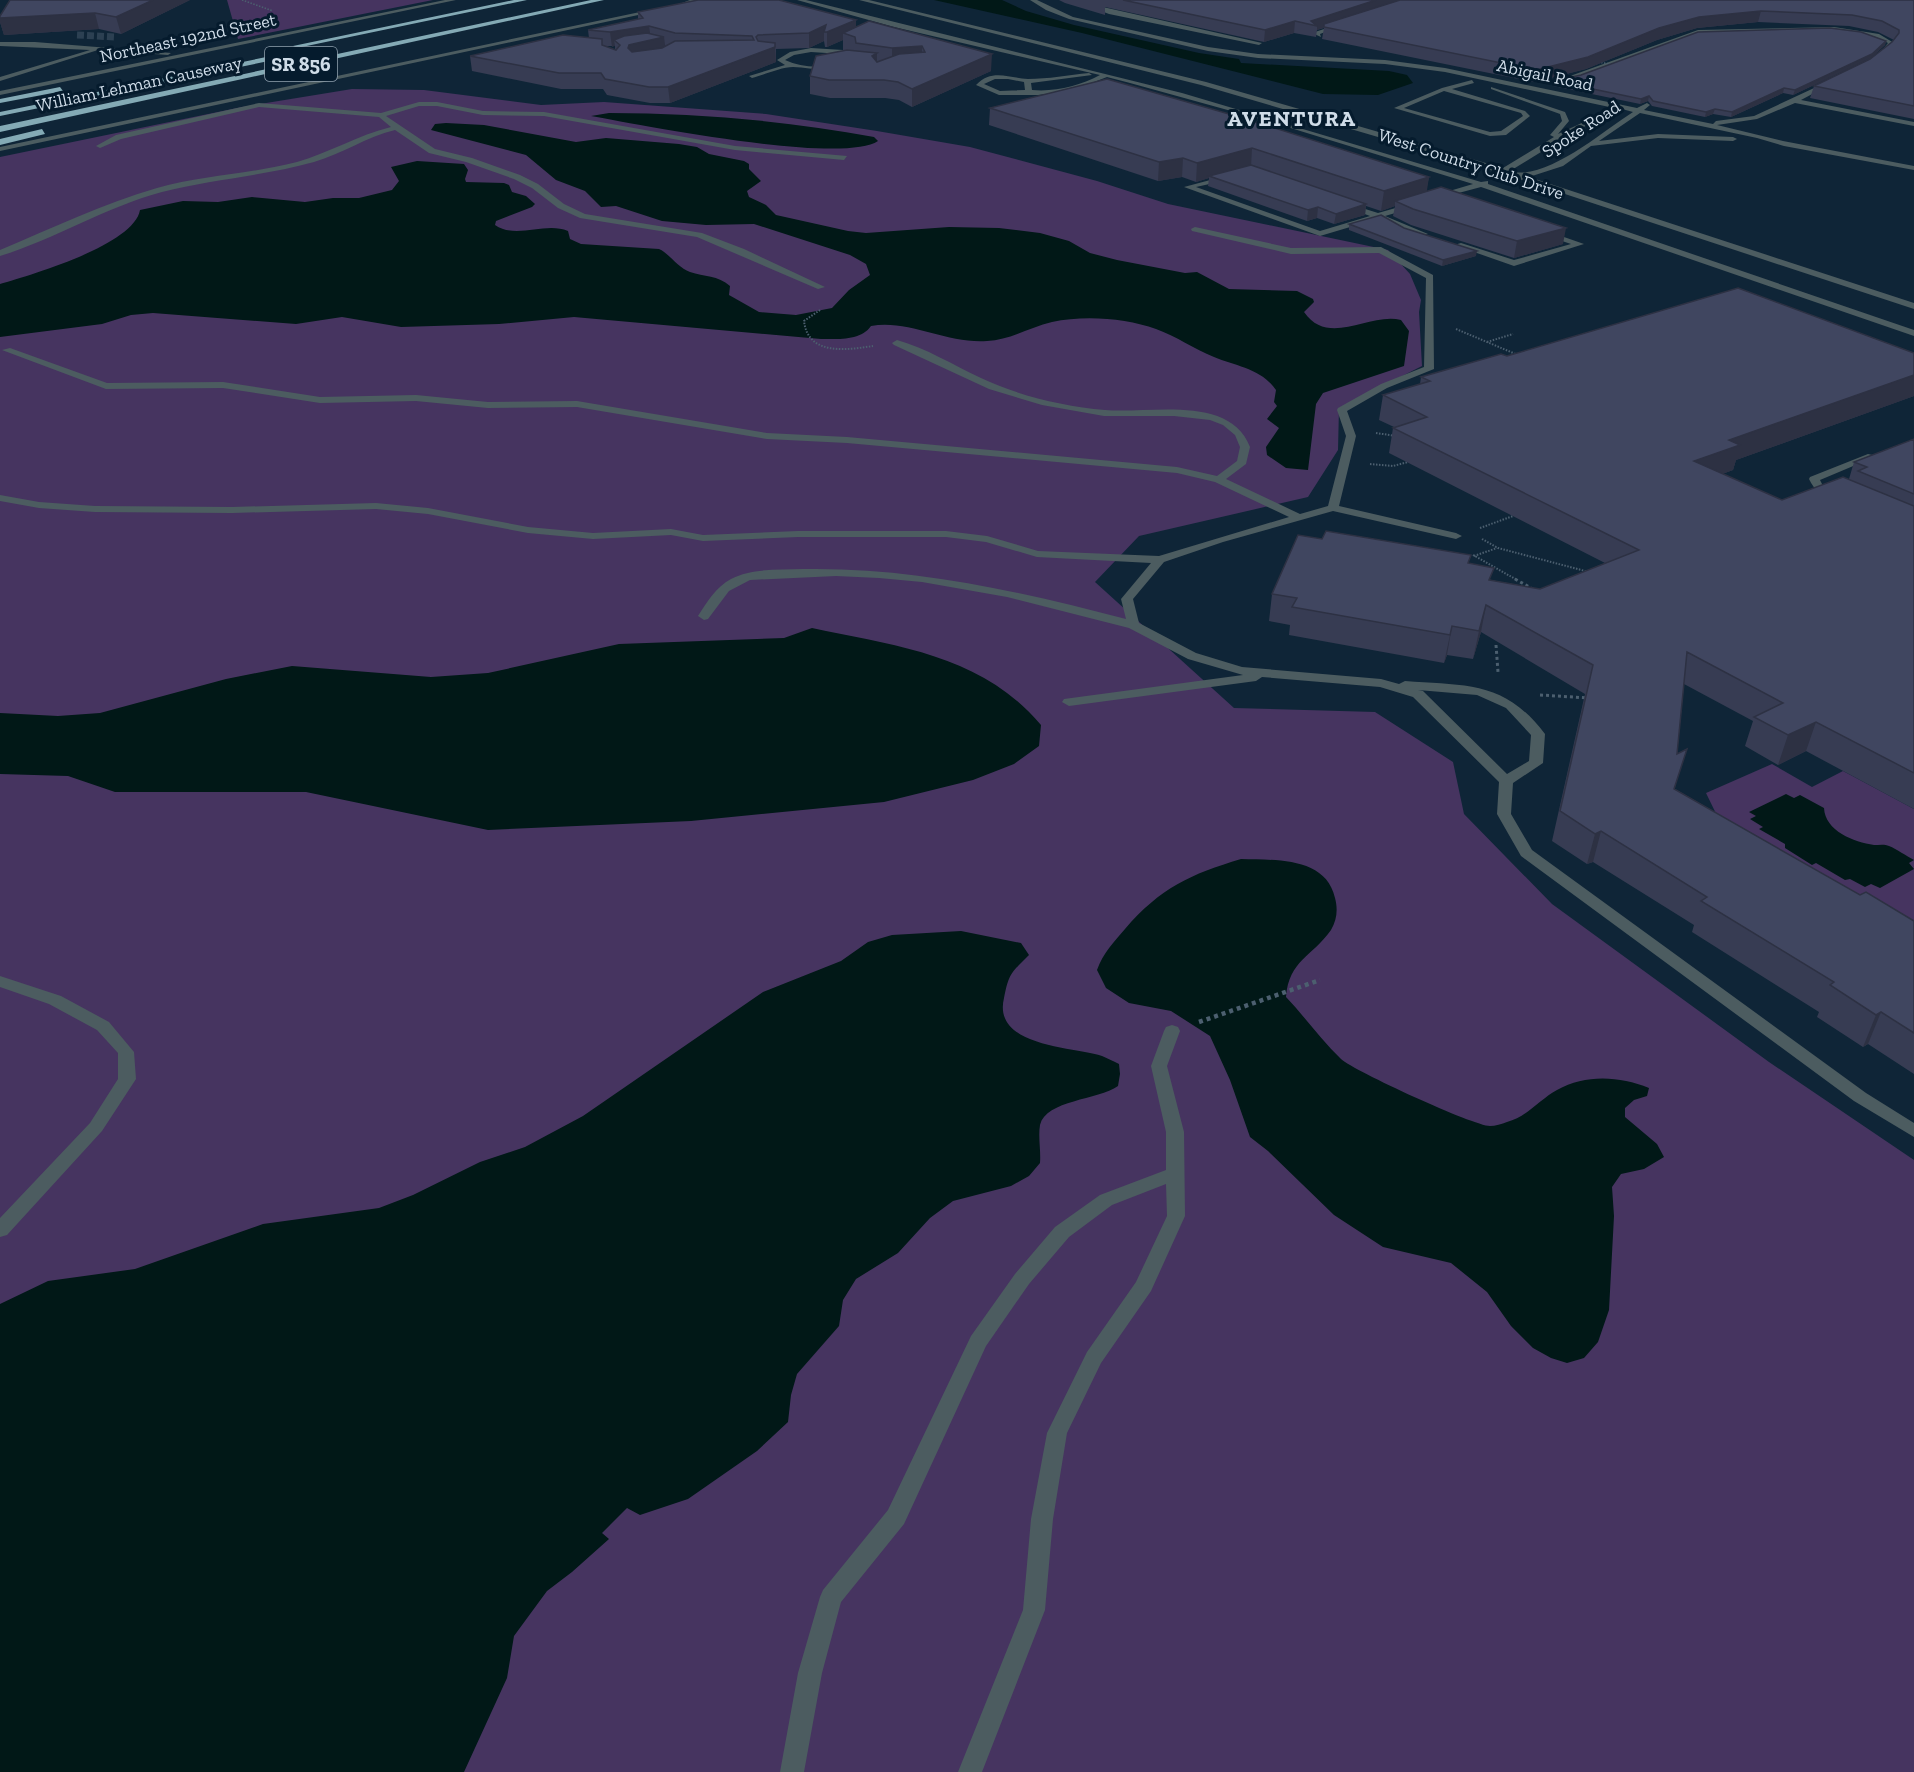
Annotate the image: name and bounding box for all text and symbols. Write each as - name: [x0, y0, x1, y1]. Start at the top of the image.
- street label: Northeast 192nd Street: [98, 8, 278, 67]
- road number: SR 856: [265, 47, 337, 81]
- street label: William Lehman Causeway: [34, 51, 244, 117]
- street label: Abigail Road: [1495, 54, 1595, 96]
- street label: Spoke Road: [1538, 95, 1624, 162]
- district label: AVENTURA: [1227, 105, 1357, 132]
- street label: West Country Club Drive: [1375, 124, 1567, 204]

